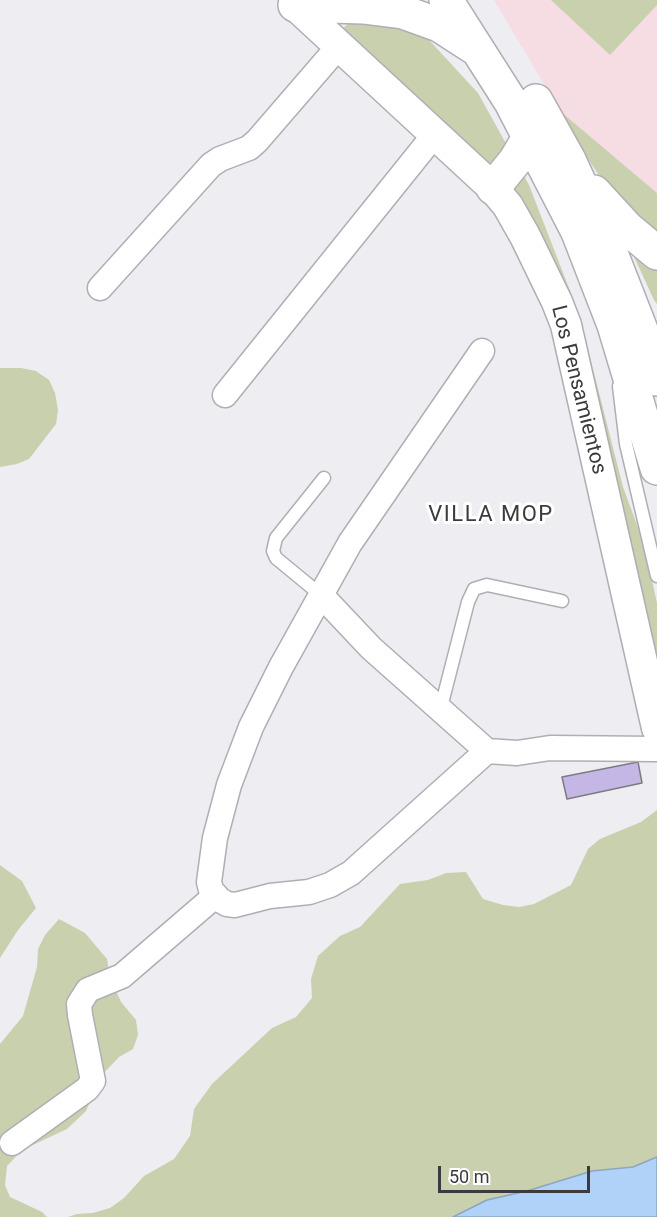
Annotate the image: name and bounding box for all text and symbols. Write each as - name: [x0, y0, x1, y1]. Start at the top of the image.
- street label: Los Pensamientos: [545, 303, 611, 477]
- district label: VILLA MOP: [428, 502, 554, 528]
- scale bar: [441, 1154, 592, 1192]
- text: 50 m: [449, 1166, 489, 1187]

